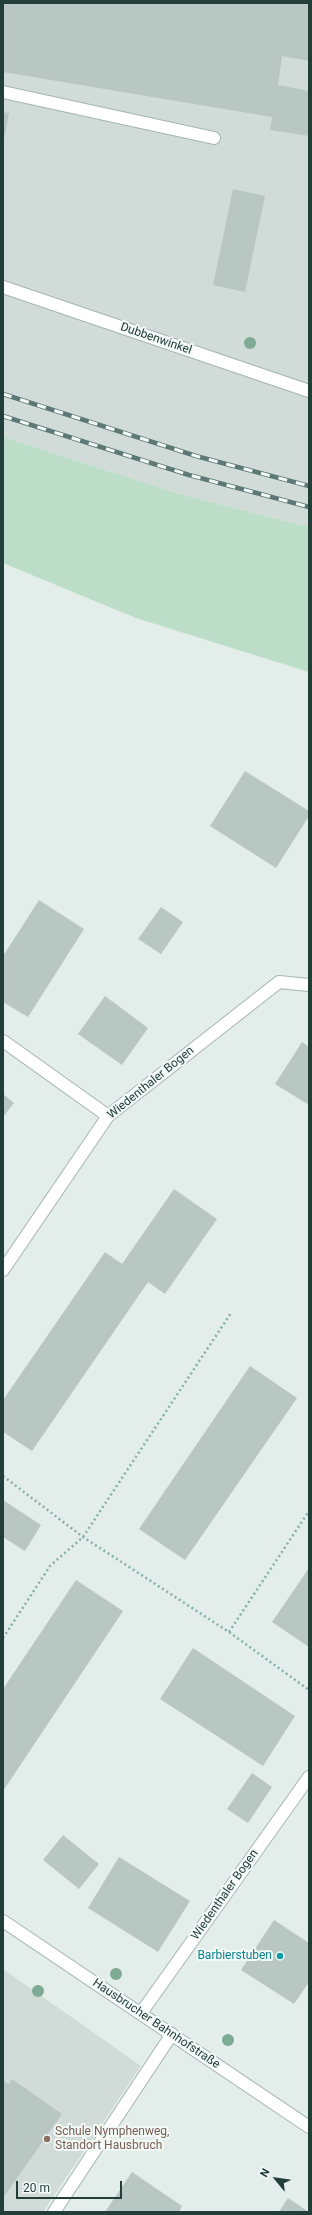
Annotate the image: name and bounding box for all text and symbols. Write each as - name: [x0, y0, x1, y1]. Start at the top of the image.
- street label: Dubbenwinkel: [118, 320, 194, 358]
- street label: Wiedenthaler Bogen: [105, 1044, 197, 1122]
- street label: Wiedenthaler Bogen: [188, 1847, 262, 1943]
- place label: Barbierstuben: [197, 1949, 272, 1963]
- marker: Barbierstuben: [275, 1951, 285, 1961]
- street label: Hausbrucher Bahnhofstraße: [90, 1976, 222, 2072]
- place label: Schule Nymphenweg, Standort Hausbruch: [55, 2125, 169, 2153]
- marker: Schule Nymphenweg, Standort Hausbruch: [42, 2134, 52, 2144]
- north arrow: [256, 2159, 296, 2199]
- text: N: [257, 2166, 273, 2179]
- scale bar: [18, 2173, 124, 2199]
- text: 20 m: [23, 2181, 50, 2195]

